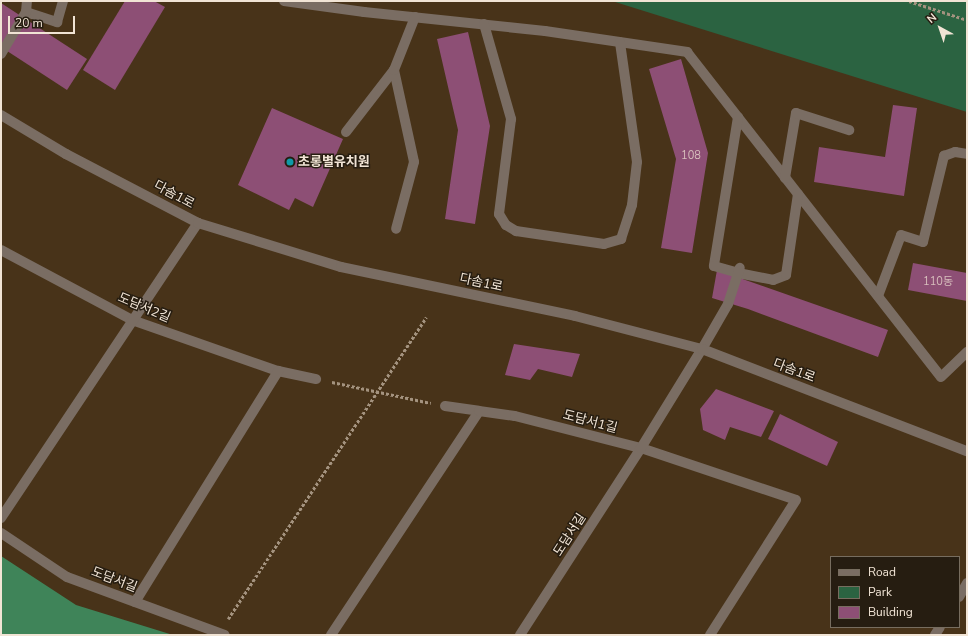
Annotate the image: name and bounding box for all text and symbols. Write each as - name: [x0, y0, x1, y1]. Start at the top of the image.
- scale bar: [10, 8, 77, 34]
- north arrow: [920, 8, 960, 48]
- text: N: [924, 10, 940, 27]
- text: 20 m: [15, 15, 43, 31]
- house number: 108: [681, 149, 701, 163]
- place label: 초롱별유치원: [298, 154, 370, 170]
- marker: 초롱별유치원: [285, 157, 295, 167]
- street label: 다솜1로: [151, 178, 197, 212]
- street label: 다솜1로: [458, 271, 504, 295]
- house number: 110동: [923, 275, 953, 289]
- street label: 도담서2길: [115, 290, 173, 326]
- street label: 다솜1로: [771, 356, 817, 386]
- street label: 도담서1길: [561, 407, 619, 437]
- street label: 도담서길: [550, 511, 590, 559]
- legend: [830, 556, 960, 628]
- street label: 도담서길: [89, 564, 139, 596]
- text: Road: [868, 564, 896, 580]
- text: Park: [868, 584, 892, 600]
- text: Building: [868, 604, 913, 620]

